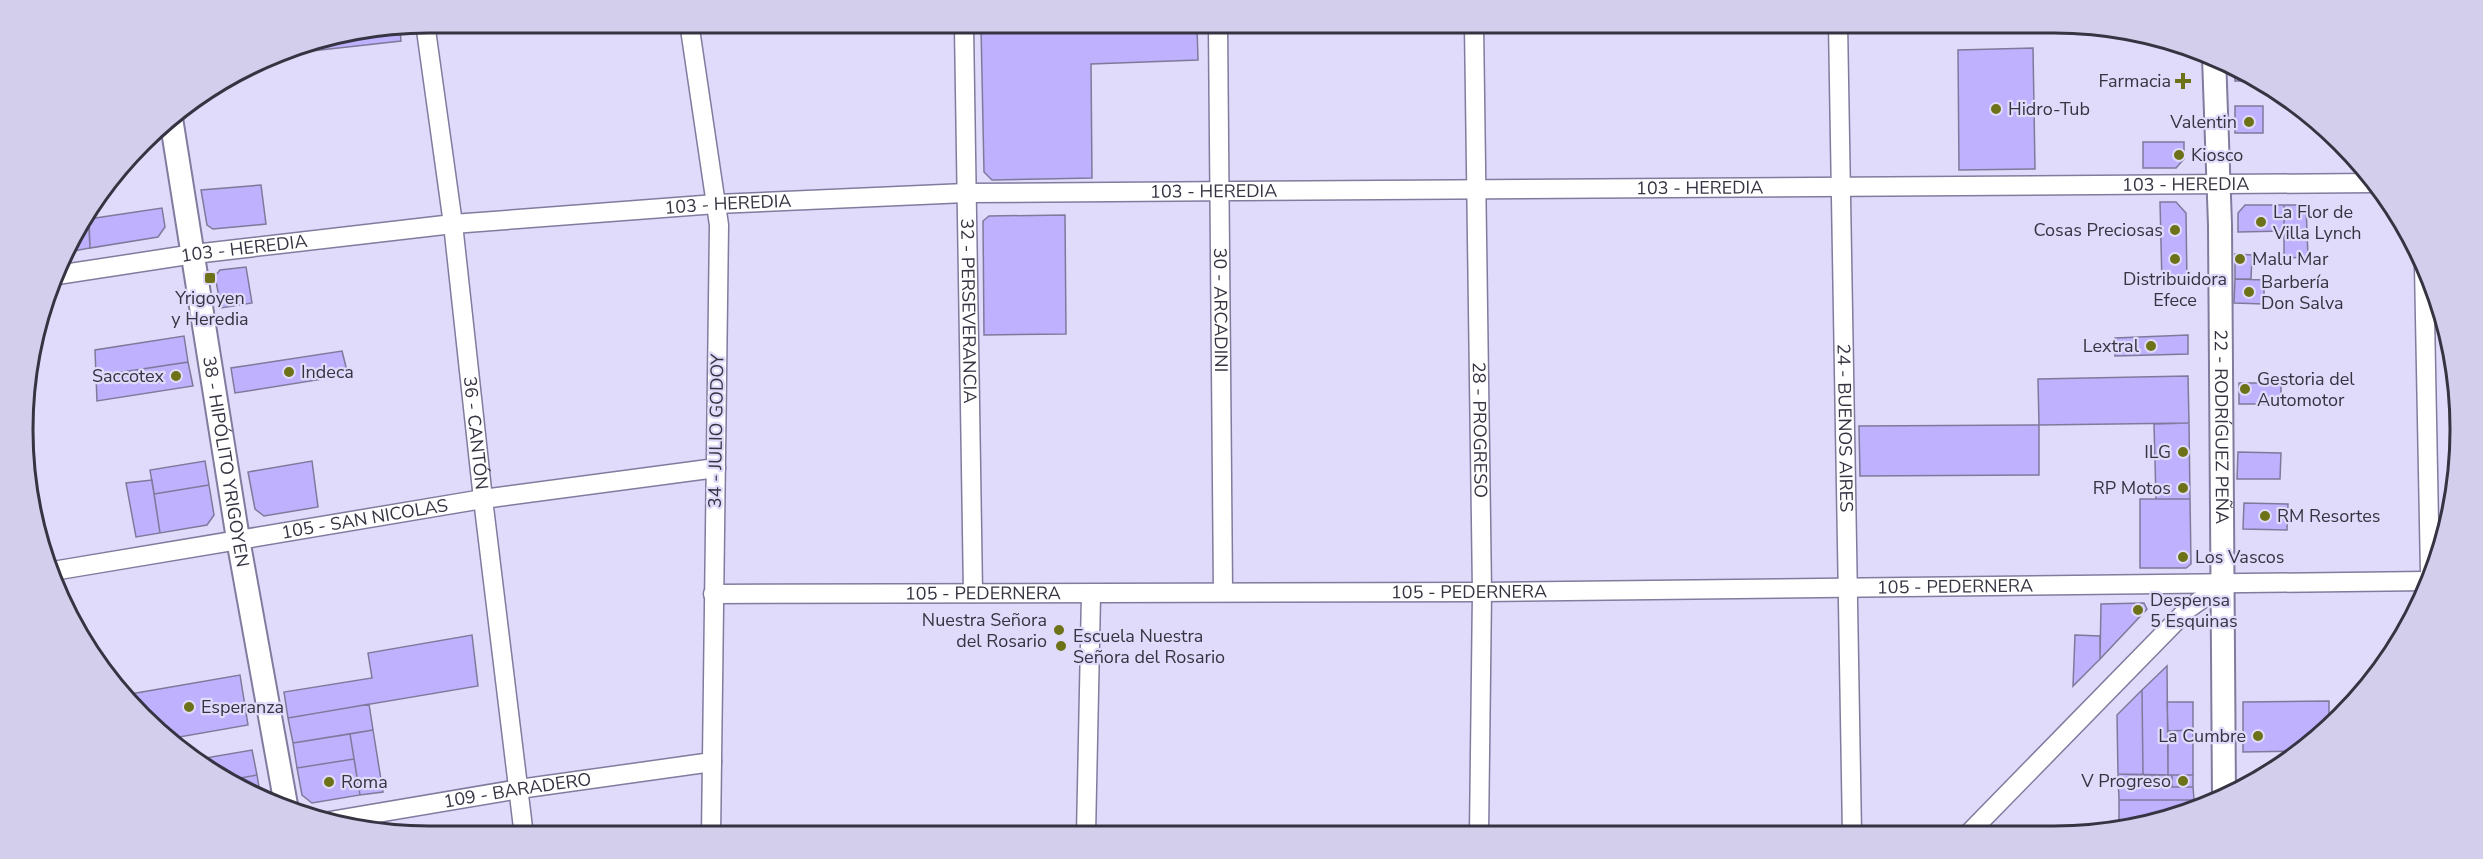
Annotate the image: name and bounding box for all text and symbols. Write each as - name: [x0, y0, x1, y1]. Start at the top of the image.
- place label: Farmacia: [2099, 69, 2171, 93]
- marker: Farmacia: [2176, 74, 2190, 88]
- place label: Hidro-Tub: [2008, 97, 2090, 121]
- marker: Hidro-Tub: [1989, 102, 2003, 116]
- place label: Valentin: [2169, 110, 2237, 134]
- marker: Valentin: [2242, 115, 2256, 129]
- place label: Kiosco: [2191, 143, 2243, 167]
- marker: Kiosco: [2172, 148, 2186, 162]
- street label: 103 - HEREDIA: [2122, 172, 2249, 197]
- street label: 103 - HEREDIA: [1636, 175, 1763, 200]
- street label: 103 - HEREDIA: [1150, 179, 1277, 204]
- street label: 103 - HEREDIA: [664, 189, 792, 220]
- place label: La Flor de Villa Lynch: [2272, 200, 2361, 245]
- marker: La Flor de Villa Lynch: [2254, 215, 2268, 229]
- street label: 32 - PERSEVERANCIA: [955, 218, 982, 404]
- place label: Cosas Preciosas: [2034, 218, 2163, 242]
- marker: Cosas Preciosas: [2168, 223, 2182, 237]
- street label: 103 - HEREDIA: [179, 229, 309, 268]
- place label: Malu Mar: [2252, 247, 2329, 271]
- street label: 30 - ARCADINI: [1208, 248, 1233, 372]
- marker: Distribuidora Efece: [2168, 252, 2182, 266]
- marker: Malu Mar: [2233, 252, 2247, 266]
- place label: Distribuidora Efece: [2123, 267, 2227, 312]
- place label: Barbería Don Salva: [2261, 270, 2344, 315]
- marker: Yrigoyen y Heredia: [203, 271, 217, 285]
- marker: Barbería Don Salva: [2242, 285, 2256, 299]
- place label: Yrigoyen y Heredia: [171, 286, 249, 331]
- street label: 22 - RODRÍGUEZ PEÑA: [2209, 329, 2234, 524]
- place label: Lextral: [2083, 334, 2140, 358]
- marker: Lextral: [2144, 339, 2158, 353]
- street label: 24 - BUENOS AIRES: [1832, 344, 1858, 512]
- street label: 34 - JULIO GODOY: [703, 353, 729, 508]
- street label: 38 - HIPÓLITO YRIGOYEN: [197, 354, 255, 569]
- place label: Indeca: [301, 360, 354, 384]
- street label: 28 - PROGRESO: [1467, 362, 1493, 498]
- place label: Saccotex: [92, 364, 165, 388]
- marker: Indeca: [282, 365, 296, 379]
- place label: Gestoria del Automotor: [2257, 367, 2355, 412]
- marker: Saccotex: [169, 369, 183, 383]
- street label: 36 - CANTÓN: [458, 375, 494, 491]
- marker: Gestoria del Automotor: [2238, 382, 2252, 396]
- place label: ILG: [2144, 440, 2171, 464]
- marker: ILG: [2176, 445, 2190, 459]
- place label: RP Motos: [2093, 476, 2171, 500]
- marker: RP Motos: [2176, 481, 2190, 495]
- street label: 105 - SAN NICOLAS: [280, 493, 450, 545]
- place label: RM Resortes: [2277, 504, 2381, 528]
- marker: RM Resortes: [2258, 509, 2272, 523]
- place label: Los Vascos: [2195, 545, 2284, 569]
- marker: Los Vascos: [2176, 550, 2190, 564]
- street label: 105 - PEDERNERA: [1877, 574, 2033, 599]
- street label: 105 - PEDERNERA: [1391, 579, 1547, 604]
- street label: 105 - PEDERNERA: [905, 581, 1061, 606]
- place label: Despensa 5 Esquinas: [2150, 588, 2238, 633]
- marker: Despensa 5 Esquinas: [2131, 603, 2145, 617]
- place label: Nuestra Señora del Rosario: [922, 608, 1047, 653]
- marker: Nuestra Señora del Rosario: [1052, 623, 1066, 637]
- place label: Escuela Nuestra Señora del Rosario: [1073, 624, 1225, 669]
- marker: Escuela Nuestra Señora del Rosario: [1054, 639, 1068, 653]
- place label: Esperanza: [201, 695, 284, 719]
- marker: Esperanza: [182, 700, 196, 714]
- place label: La Cumbre: [2158, 724, 2246, 748]
- marker: La Cumbre: [2251, 729, 2265, 743]
- street label: 109 - BARADERO: [442, 767, 593, 814]
- place label: V Progreso: [2080, 769, 2171, 793]
- place label: Roma: [341, 770, 388, 794]
- marker: V Progreso: [2176, 774, 2190, 788]
- marker: Roma: [322, 775, 336, 789]

